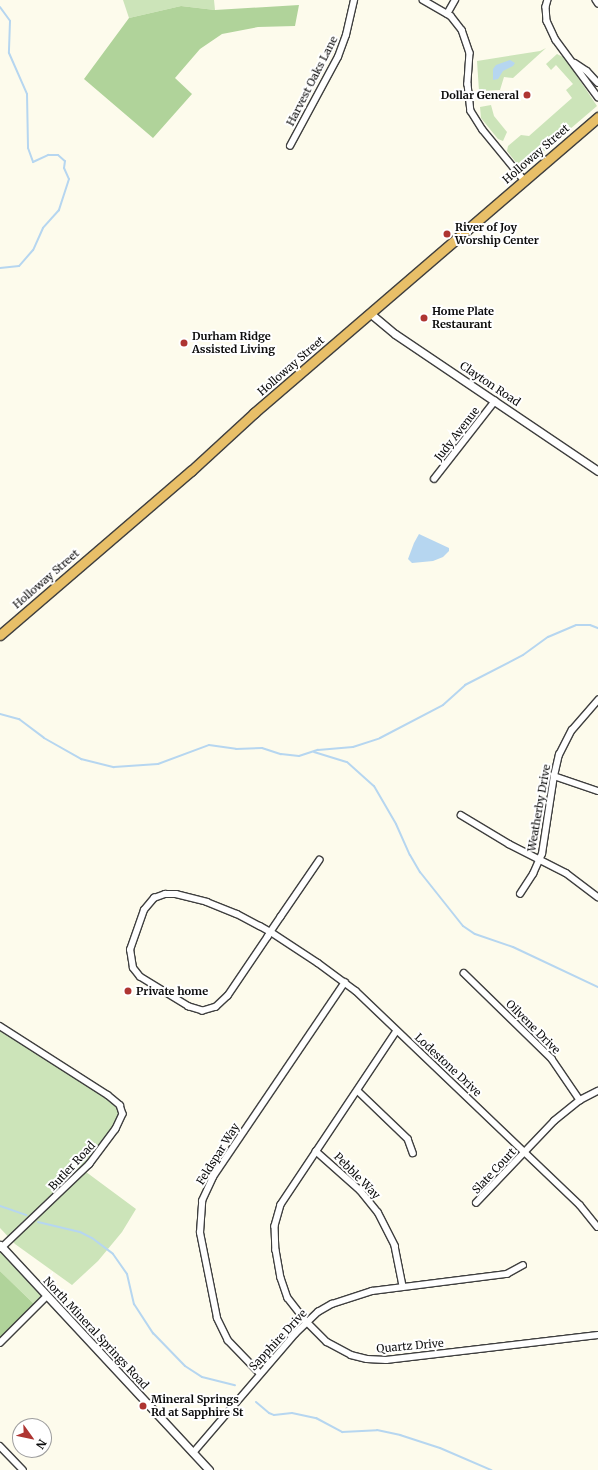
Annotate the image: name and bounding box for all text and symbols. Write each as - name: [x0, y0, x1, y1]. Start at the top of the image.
- street label: Harvest Oaks Lane: [284, 34, 340, 128]
- place label: Dollar General: [441, 88, 519, 102]
- marker: Dollar General: [522, 90, 532, 100]
- street label: Holloway Street: [500, 122, 572, 186]
- place label: River of Joy Worship Center: [455, 221, 539, 247]
- marker: River of Joy Worship Center: [442, 229, 452, 239]
- place label: Home Plate Restaurant: [432, 305, 494, 331]
- marker: Home Plate Restaurant: [419, 313, 429, 323]
- place label: Durham Ridge Assisted Living: [192, 330, 275, 356]
- street label: Holloway Street: [255, 334, 327, 398]
- marker: Durham Ridge Assisted Living: [179, 338, 189, 348]
- street label: Clayton Road: [457, 359, 523, 409]
- street label: Judy Avenue: [432, 404, 482, 464]
- street label: Holloway Street: [10, 547, 82, 611]
- street label: Weatherby Drive: [525, 763, 553, 853]
- place label: Private home: [136, 984, 208, 998]
- marker: Private home: [123, 986, 133, 996]
- street label: Oilvene Drive: [503, 997, 563, 1057]
- street label: Lodestone Drive: [412, 1031, 484, 1099]
- street label: Feldspar Way: [194, 1121, 242, 1187]
- street label: Butler Road: [46, 1139, 98, 1193]
- street label: Slate Court: [470, 1145, 518, 1197]
- street label: Pebble Way: [331, 1150, 383, 1202]
- street label: North Mineral Springs Road: [41, 1274, 151, 1392]
- street label: Sapphire Drive: [246, 1307, 310, 1373]
- street label: Quartz Drive: [376, 1336, 444, 1356]
- place label: Mineral Springs Rd at Sapphire St: [151, 1393, 243, 1419]
- marker: Mineral Springs Rd at Sapphire St: [138, 1401, 148, 1411]
- north arrow: [12, 1418, 52, 1458]
- text: N: [33, 1437, 49, 1451]

